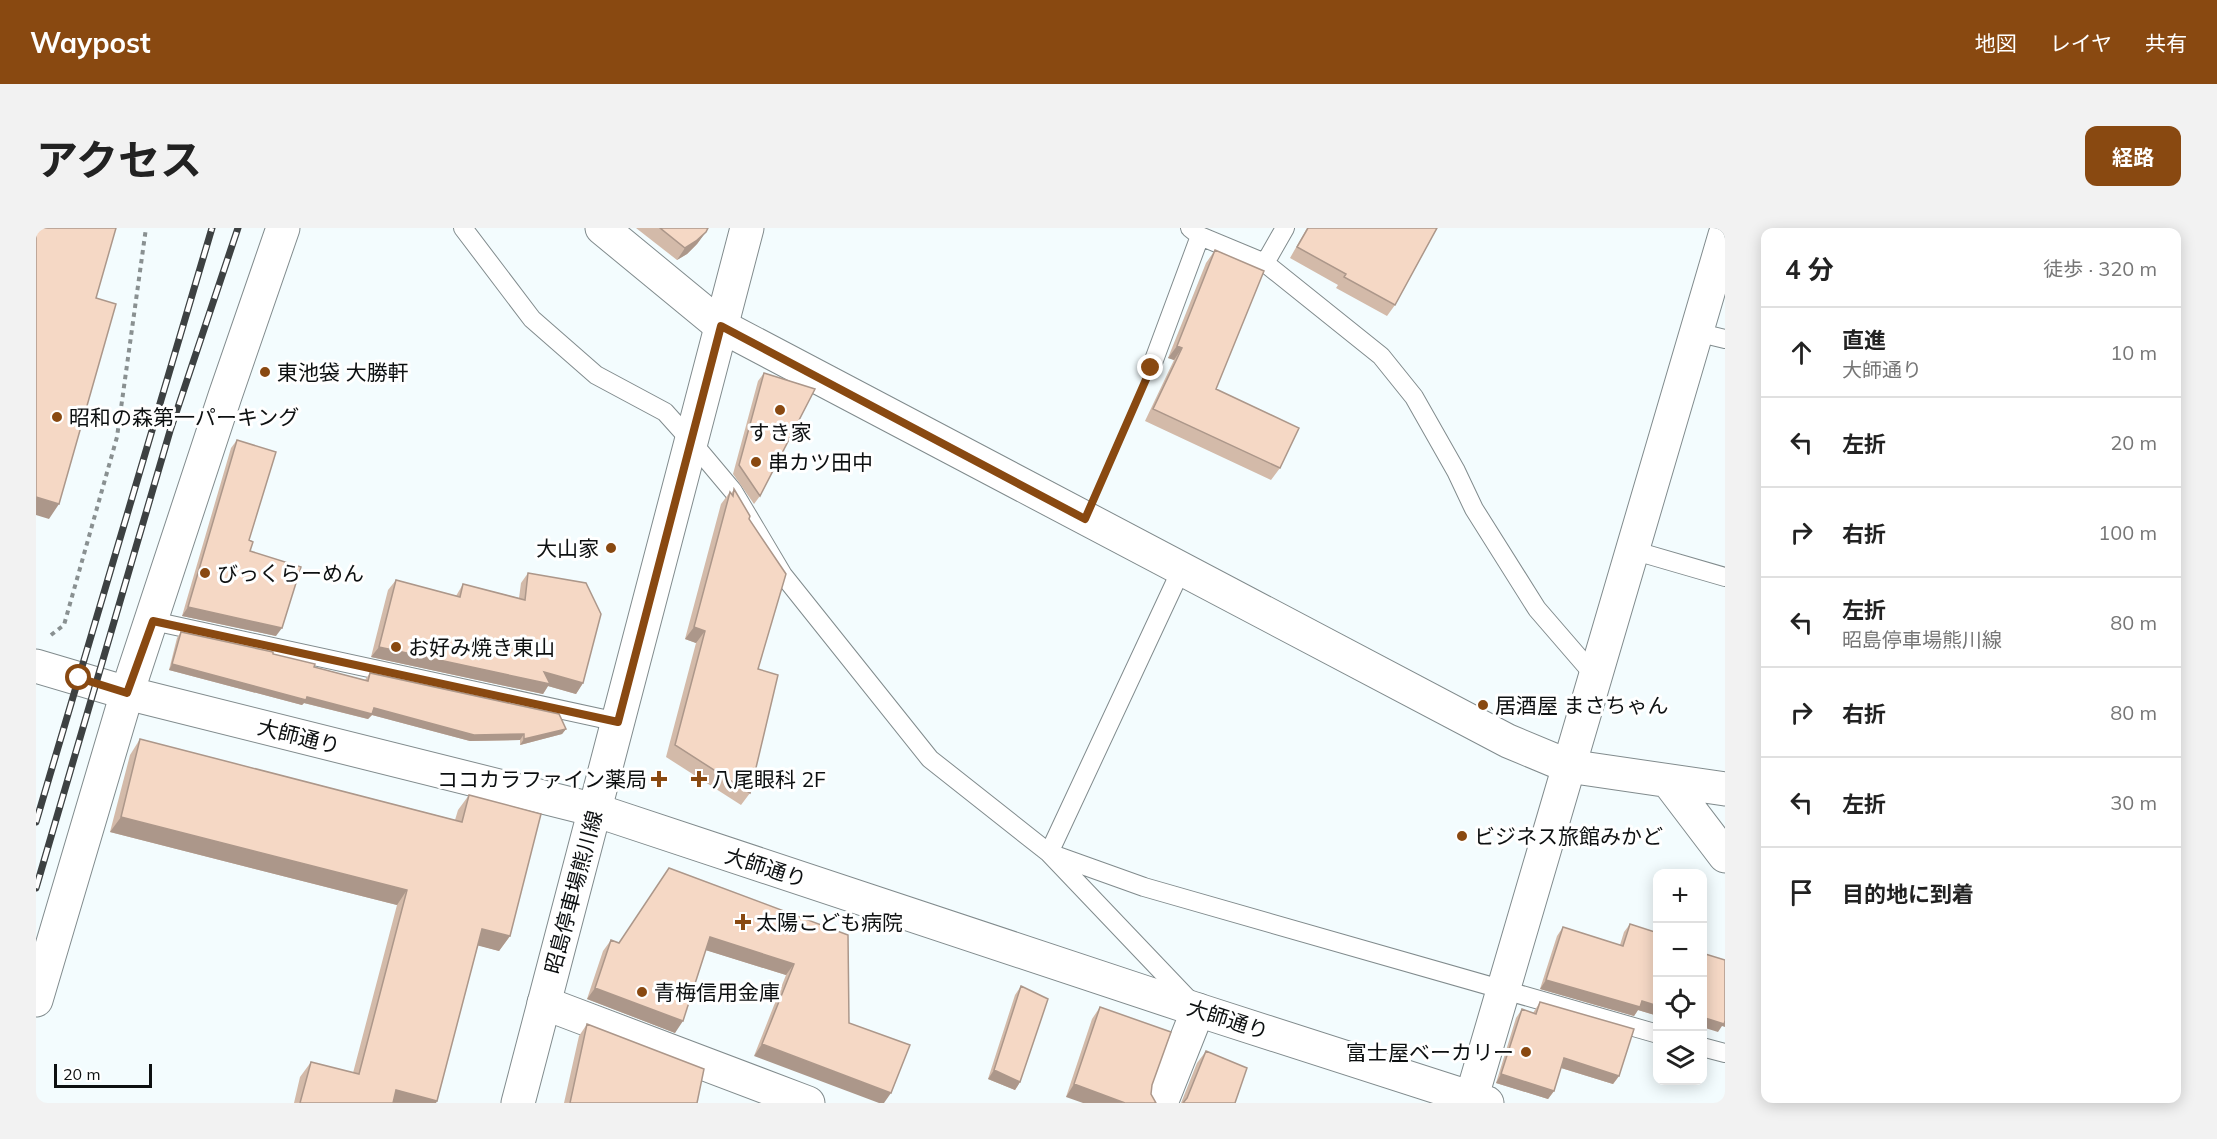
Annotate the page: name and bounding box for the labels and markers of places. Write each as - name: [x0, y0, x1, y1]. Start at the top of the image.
- place label: 東池袋 大勝軒: [277, 359, 408, 385]
- marker: 東池袋 大勝軒: [258, 365, 272, 379]
- marker: すき家: [773, 403, 787, 417]
- place label: 昭和の森第一パーキング: [69, 404, 299, 430]
- marker: 昭和の森第一パーキング: [50, 410, 64, 424]
- place label: すき家: [749, 419, 812, 445]
- place label: 串カツ田中: [768, 449, 873, 475]
- marker: 串カツ田中: [749, 455, 763, 469]
- place label: 大山家: [536, 535, 599, 561]
- marker: 大山家: [604, 541, 618, 555]
- place label: びっくらーめん: [217, 560, 364, 586]
- marker: びっくらーめん: [198, 566, 212, 580]
- place label: お好み焼き東山: [408, 634, 555, 660]
- marker: お好み焼き東山: [389, 640, 403, 654]
- place label: 居酒屋 まさちゃん: [1495, 692, 1668, 718]
- marker: 居酒屋 まさちゃん: [1476, 698, 1490, 712]
- place label: ココカラファイン薬局: [437, 766, 647, 792]
- place label: 八尾眼科 2F: [712, 766, 826, 792]
- marker: 八尾眼科 2F: [690, 770, 708, 788]
- marker: ココカラファイン薬局: [652, 772, 666, 786]
- place label: ビジネス旅館みかど: [1474, 823, 1663, 849]
- marker: ビジネス旅館みかど: [1455, 829, 1469, 843]
- place label: 太陽こども病院: [756, 909, 903, 935]
- marker: 太陽こども病院: [734, 913, 752, 931]
- place label: 青梅信用金庫: [654, 979, 780, 1005]
- marker: 青梅信用金庫: [635, 985, 649, 999]
- place label: 富士屋ベーカリー: [1346, 1039, 1514, 1065]
- marker: 富士屋ベーカリー: [1519, 1045, 1533, 1059]

